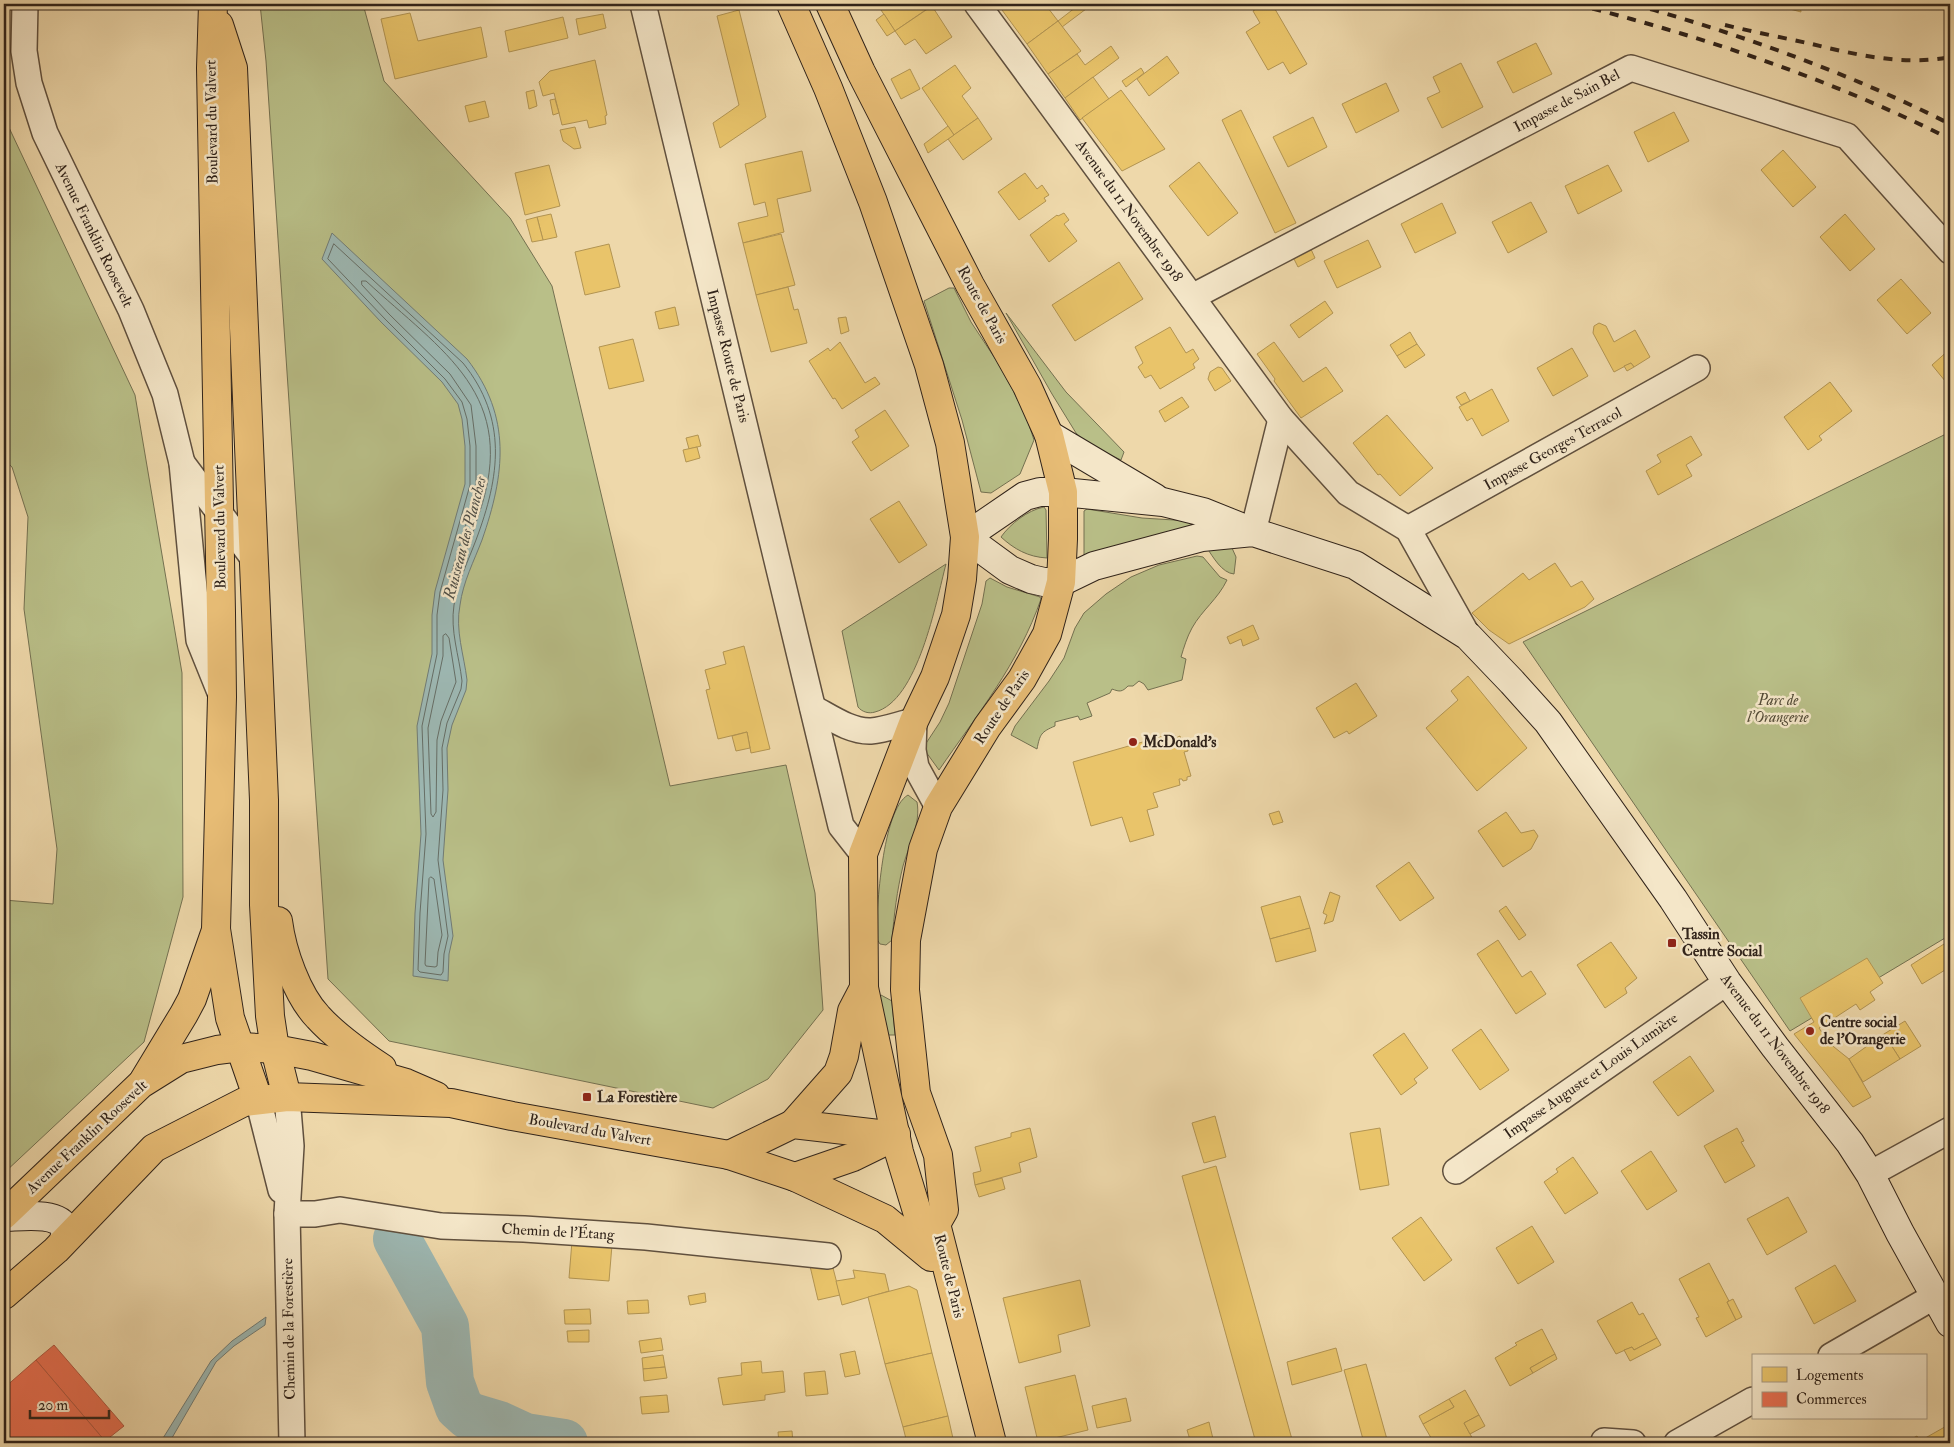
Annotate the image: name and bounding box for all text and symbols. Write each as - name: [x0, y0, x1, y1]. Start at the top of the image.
- street label: Boulevard du Valvert: [201, 60, 223, 184]
- street label: Impasse de Sain Bel: [1511, 65, 1624, 138]
- street label: Avenue du 11 Novembre 1918: [1071, 136, 1187, 286]
- street label: Avenue Franklin Roosevelt: [50, 159, 137, 311]
- street label: Route de Paris: [953, 263, 1011, 347]
- street label: Impasse Route de Paris: [701, 287, 754, 425]
- street label: Impasse Georges Terracol: [1481, 403, 1626, 496]
- street label: Boulevard du Valvert: [209, 465, 231, 589]
- water label: Ruisseau des Planches: [439, 474, 491, 602]
- street label: Route de Paris: [970, 666, 1034, 748]
- park label: Parc de l'Orangerie: [1746, 691, 1810, 727]
- place label: McDonald's: [1142, 733, 1216, 752]
- marker: McDonald's: [1127, 736, 1139, 748]
- place label: Tassin Centre Social: [1681, 925, 1763, 961]
- marker: Tassin Centre Social: [1666, 937, 1678, 949]
- street label: Avenue du 11 Novembre 1918: [1715, 969, 1834, 1118]
- street label: Impasse Auguste et Louis Lumière: [1500, 1009, 1682, 1144]
- place label: Centre social de l'Orangerie: [1820, 1013, 1906, 1050]
- marker: Centre social de l'Orangerie: [1804, 1025, 1816, 1037]
- street label: Avenue Franklin Roosevelt: [22, 1076, 152, 1199]
- place label: La Forestière: [597, 1088, 678, 1107]
- marker: La Forestière: [581, 1091, 593, 1103]
- street label: Boulevard du Valvert: [527, 1110, 653, 1150]
- street label: Chemin de l'Étang: [501, 1218, 616, 1244]
- street label: Route de Paris: [929, 1232, 969, 1320]
- street label: Chemin de la Forestière: [278, 1258, 300, 1400]
- legend: [1752, 1354, 1926, 1420]
- text: Logements: [1796, 1366, 1863, 1385]
- scale bar: [30, 1387, 109, 1419]
- text: Commerces: [1796, 1390, 1867, 1409]
- text: 20 m: [38, 1396, 68, 1415]

